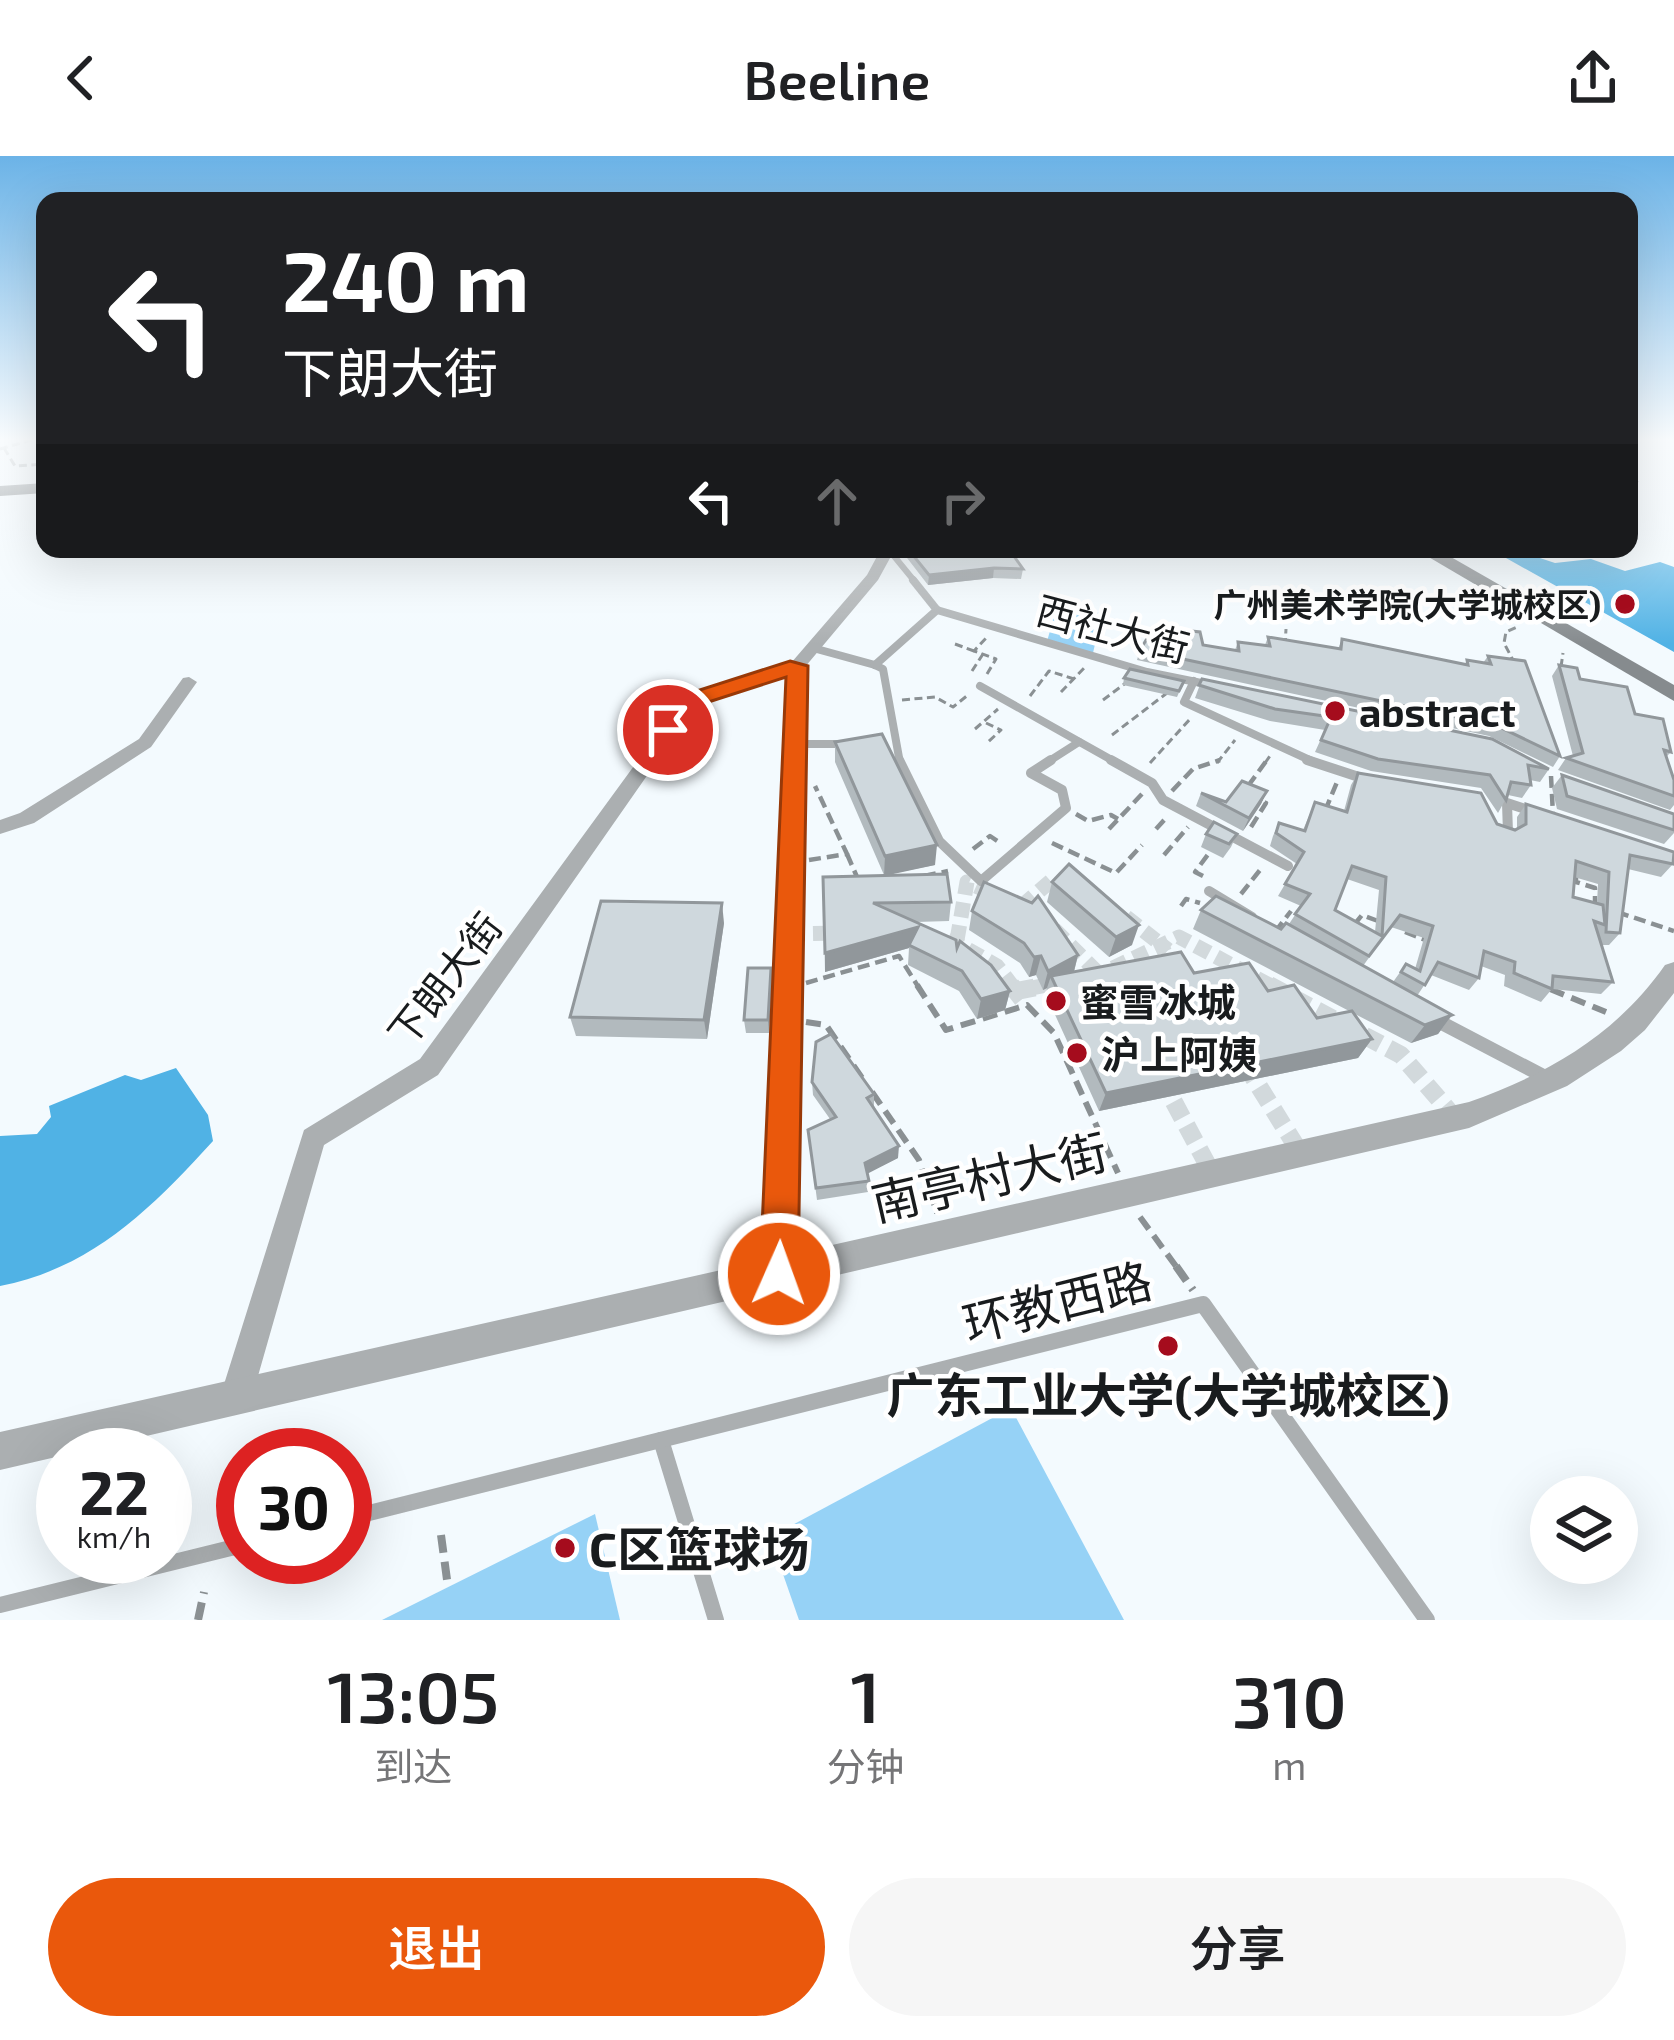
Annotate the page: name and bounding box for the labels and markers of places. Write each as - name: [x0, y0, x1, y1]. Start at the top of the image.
- place label: 广州美术学院(大学城校区): [1214, 584, 1601, 624]
- marker: 广州美术学院(大学城校区): [1612, 591, 1638, 617]
- pin: [617, 679, 719, 781]
- place label: abstract: [1359, 688, 1516, 735]
- marker: abstract: [1322, 698, 1348, 724]
- place label: 蜜雪冰城: [1080, 978, 1236, 1025]
- marker: 蜜雪冰城: [1043, 988, 1069, 1014]
- place label: 沪上阿姨: [1101, 1030, 1257, 1077]
- marker: 沪上阿姨: [1064, 1040, 1090, 1066]
- marker: 广东工业大学(大学城校区): [1155, 1333, 1181, 1359]
- place label: 广东工业大学(大学城校区): [886, 1365, 1450, 1423]
- place label: C区篮球场: [589, 1519, 809, 1577]
- marker: C区篮球场: [552, 1535, 578, 1561]

